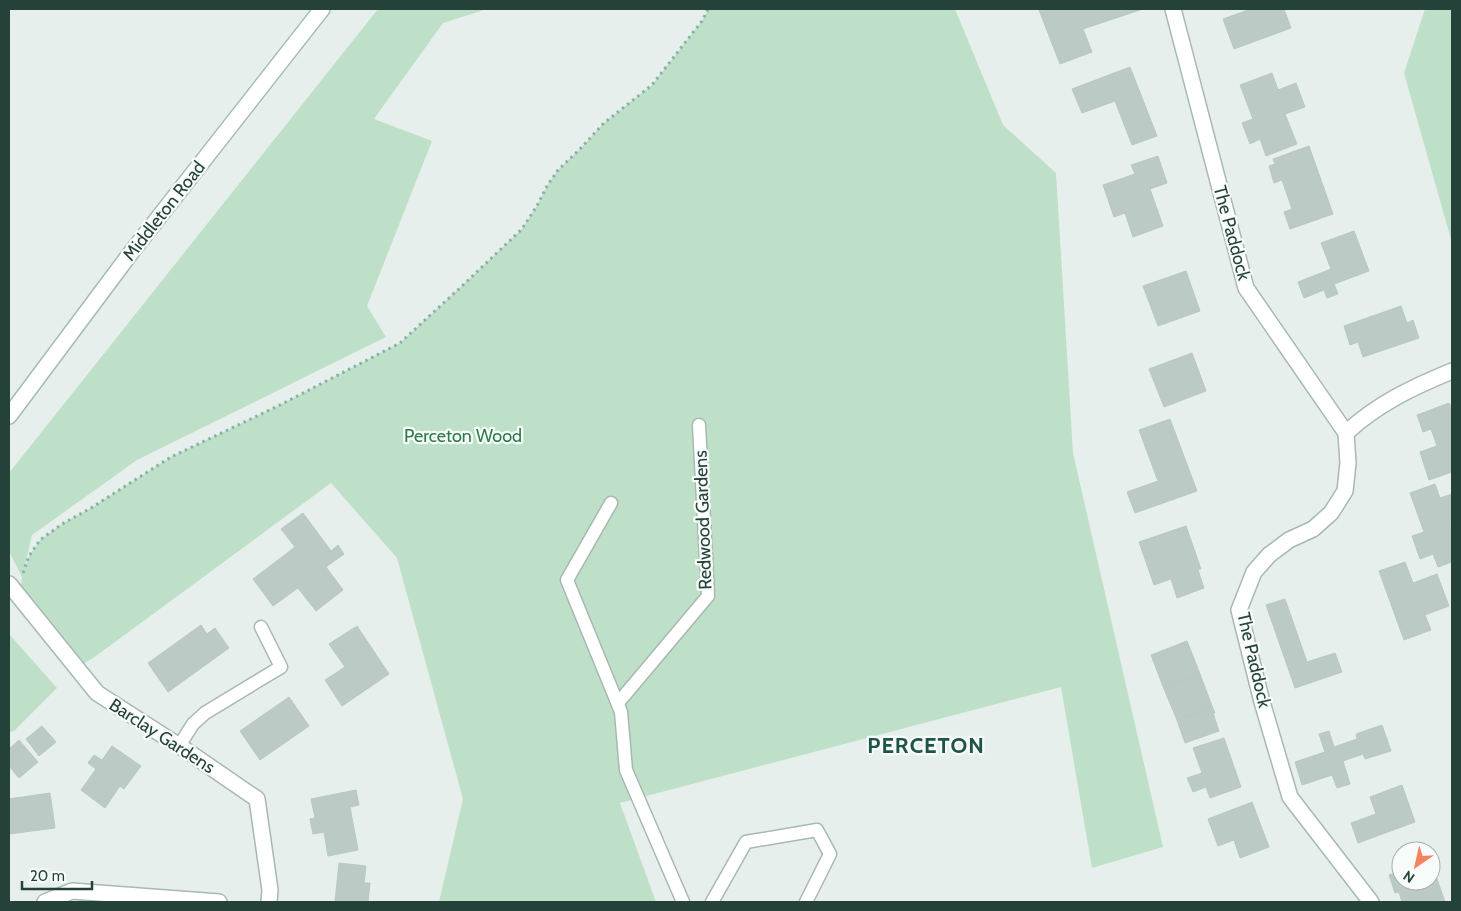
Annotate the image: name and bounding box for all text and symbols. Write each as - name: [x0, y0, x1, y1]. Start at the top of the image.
- street label: Middleton Road: [118, 157, 210, 265]
- street label: The Paddock: [1209, 183, 1255, 284]
- park label: Perceton Wood: [404, 425, 522, 447]
- street label: Redwood Gardens: [690, 450, 716, 590]
- street label: The Paddock: [1232, 610, 1276, 711]
- street label: Barclay Gardens: [105, 694, 219, 778]
- district label: PERCETON: [867, 732, 985, 759]
- north arrow: [1391, 841, 1441, 891]
- scale bar: [22, 858, 92, 890]
- text: 20 m: [30, 867, 65, 885]
- text: N: [1400, 867, 1418, 887]

